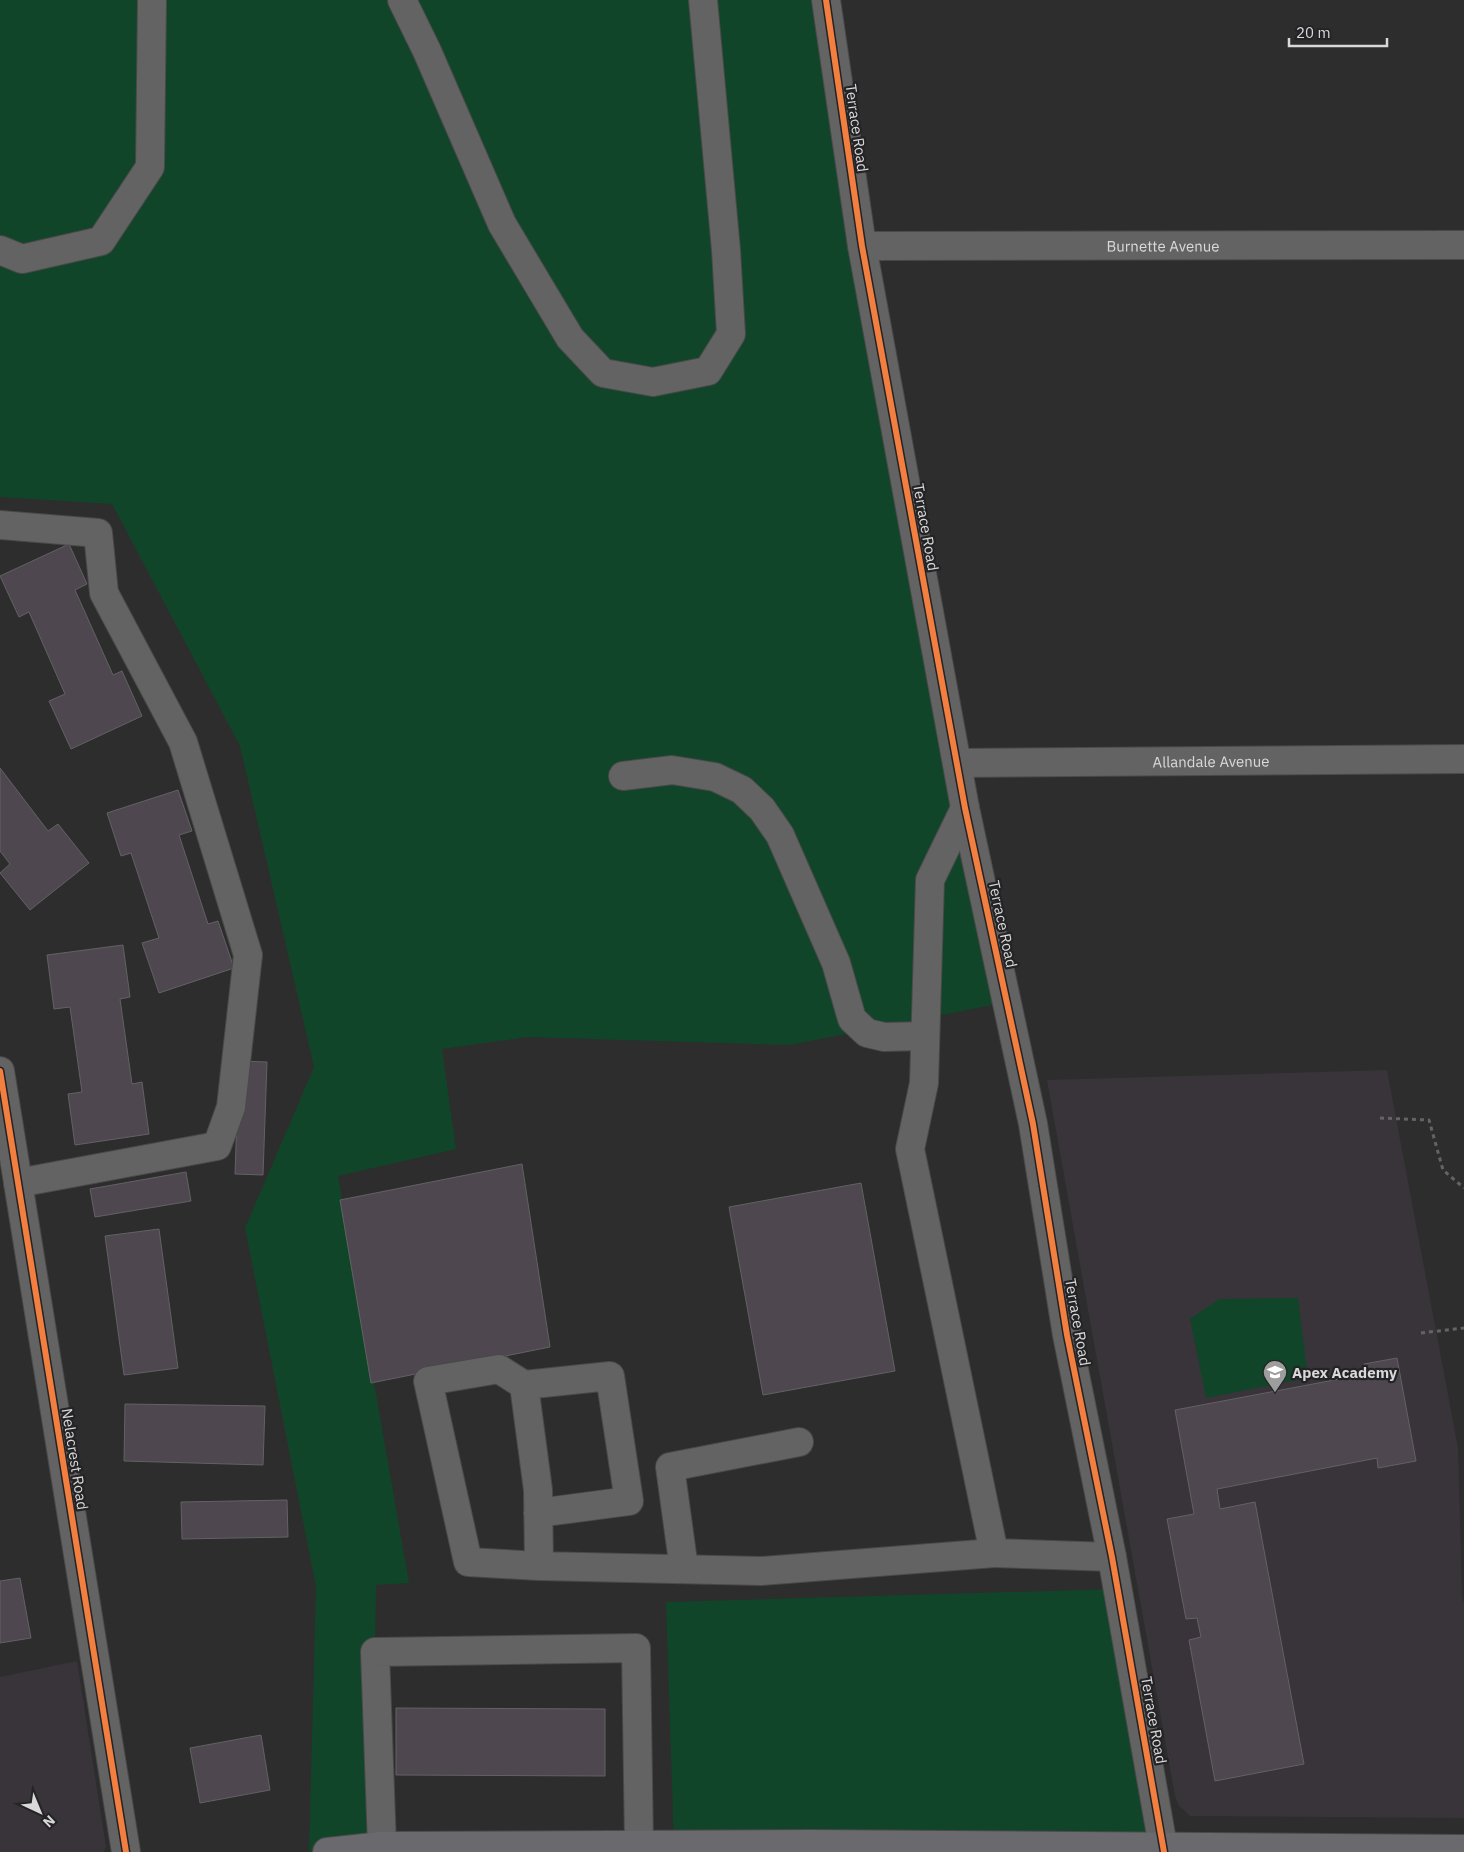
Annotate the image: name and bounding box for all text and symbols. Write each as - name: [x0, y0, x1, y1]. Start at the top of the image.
- scale bar: [1289, 15, 1386, 47]
- text: 20 m: [1296, 23, 1331, 42]
- street label: Terrace Road: [841, 83, 873, 173]
- street label: Burnette Avenue: [1107, 236, 1219, 255]
- street label: Terrace Road: [909, 482, 943, 572]
- street label: Allandale Avenue: [1152, 751, 1270, 771]
- street label: Terrace Road: [985, 879, 1021, 969]
- street label: Terrace Road: [1061, 1277, 1095, 1367]
- school or university icon: Apex Academy: [1262, 1359, 1288, 1393]
- place label: Apex Academy: [1292, 1363, 1397, 1382]
- street label: Nelacrest Road: [58, 1407, 92, 1511]
- street label: Terrace Road: [1137, 1675, 1171, 1765]
- north arrow: [15, 1787, 65, 1837]
- text: N: [39, 1811, 59, 1831]

